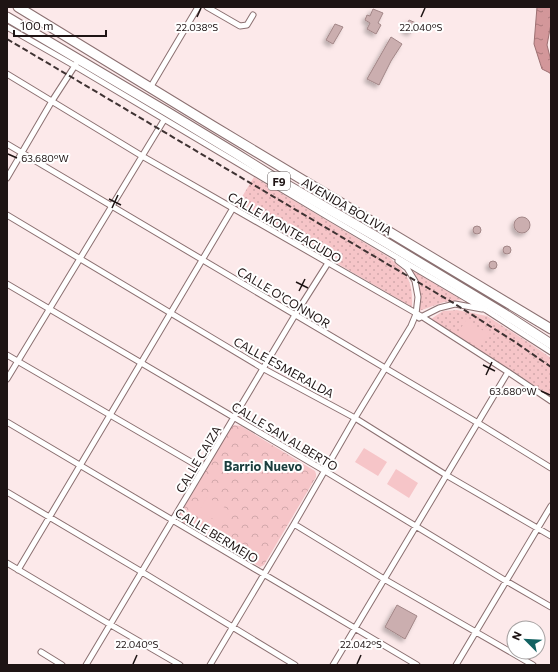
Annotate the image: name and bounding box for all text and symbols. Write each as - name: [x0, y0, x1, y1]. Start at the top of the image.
- scale bar: [14, 12, 106, 38]
- text: 100 m: [20, 18, 54, 32]
- text: 22.038°S: [176, 21, 218, 33]
- text: 22.040°S: [400, 21, 443, 33]
- text: 63.680°W: [21, 152, 69, 164]
- road number: F9: [268, 172, 290, 190]
- street label: AVENIDA BOLIVIA: [299, 174, 395, 238]
- street label: CALLE MONTEAGUDO: [226, 189, 344, 265]
- street label: CALLE O'CONNOR: [235, 264, 333, 330]
- street label: CALLE ESMERALDA: [231, 334, 337, 400]
- text: 63.680°W: [489, 385, 537, 397]
- street label: CALLE SAN ALBERTO: [229, 399, 341, 473]
- street label: CALLE CAIZA: [172, 423, 224, 495]
- district label: Barrio Nuevo: [224, 458, 302, 474]
- street label: CALLE BERMEJO: [172, 505, 261, 566]
- north arrow: [506, 620, 546, 660]
- text: N: [509, 629, 524, 642]
- text: 22.040°S: [116, 638, 159, 650]
- text: 22.042°S: [340, 638, 382, 650]

